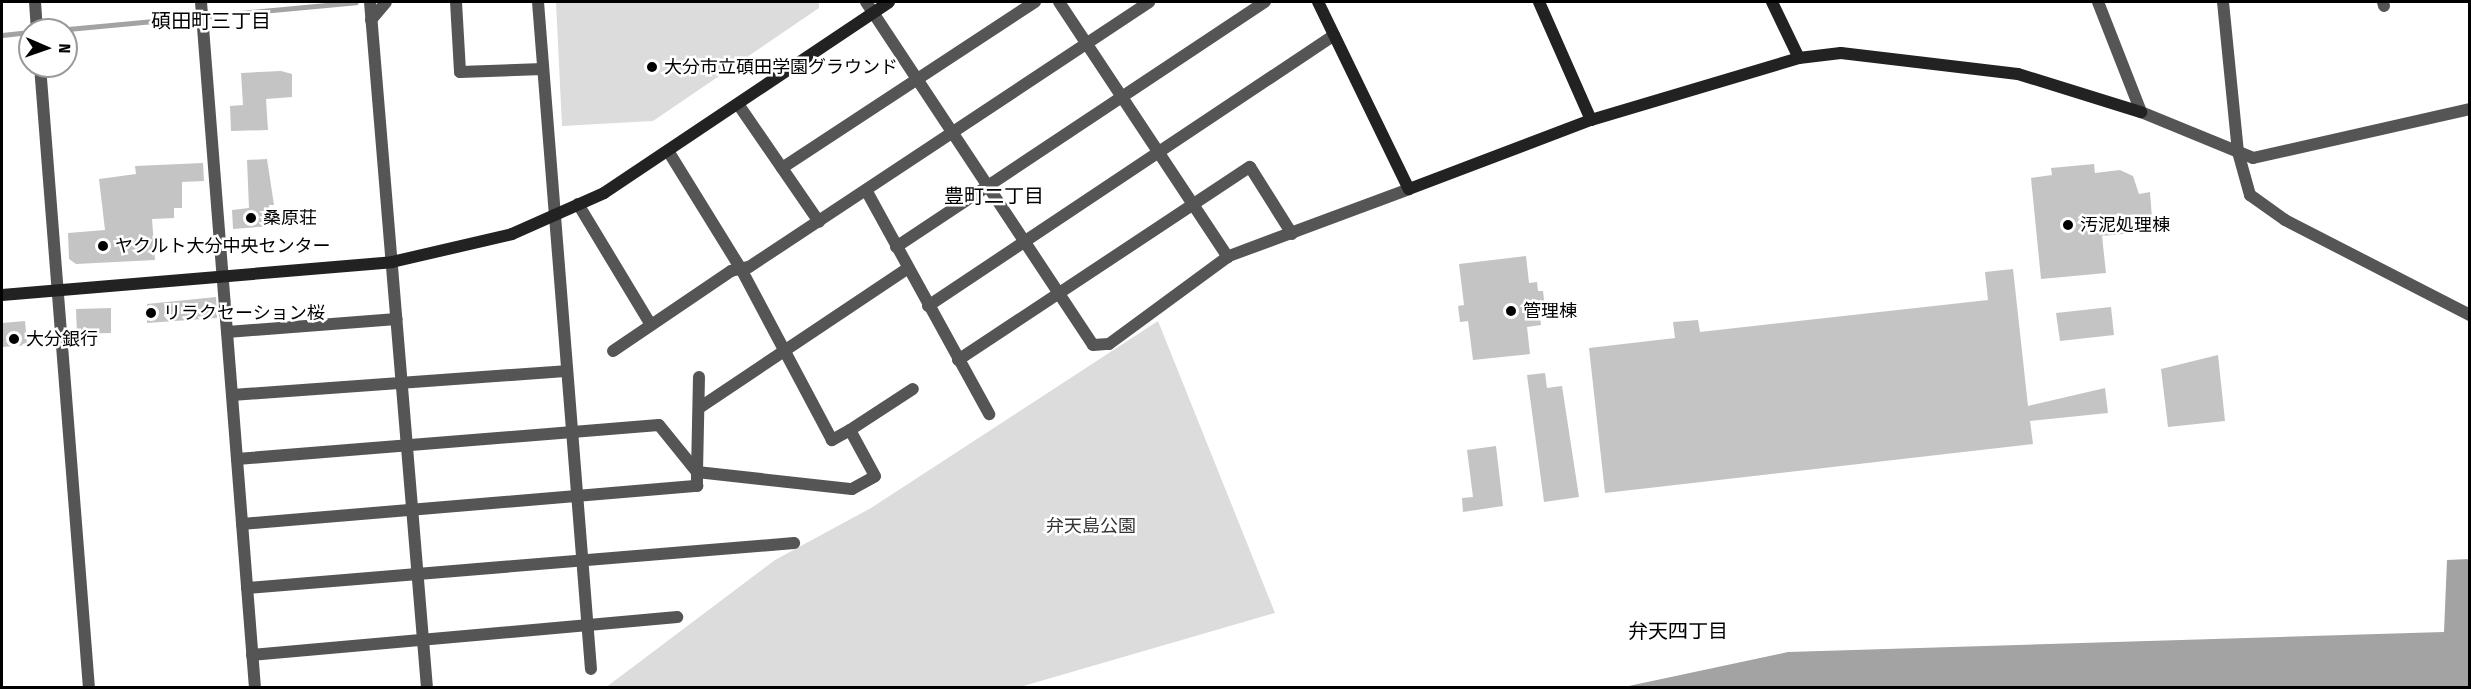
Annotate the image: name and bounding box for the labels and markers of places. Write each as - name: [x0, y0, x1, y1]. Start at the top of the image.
- place label: 大分市立碩田学園グラウンド: [664, 56, 898, 78]
- marker: 大分市立碩田学園グラウンド: [645, 60, 659, 74]
- place label: 桑原荘: [263, 207, 317, 229]
- marker: 桑原荘: [244, 211, 258, 225]
- place label: 汚泥処理棟: [2080, 214, 2170, 236]
- marker: 汚泥処理棟: [2061, 218, 2075, 232]
- place label: ヤクルト大分中央センター: [115, 235, 331, 257]
- marker: ヤクルト大分中央センター: [96, 239, 110, 253]
- place label: 管理棟: [1523, 300, 1577, 322]
- place label: リラクセーション桜: [163, 302, 325, 324]
- marker: 管理棟: [1504, 304, 1518, 318]
- marker: リラクセーション桜: [144, 306, 158, 320]
- place label: 大分銀行: [26, 328, 98, 350]
- marker: 大分銀行: [7, 332, 21, 346]

